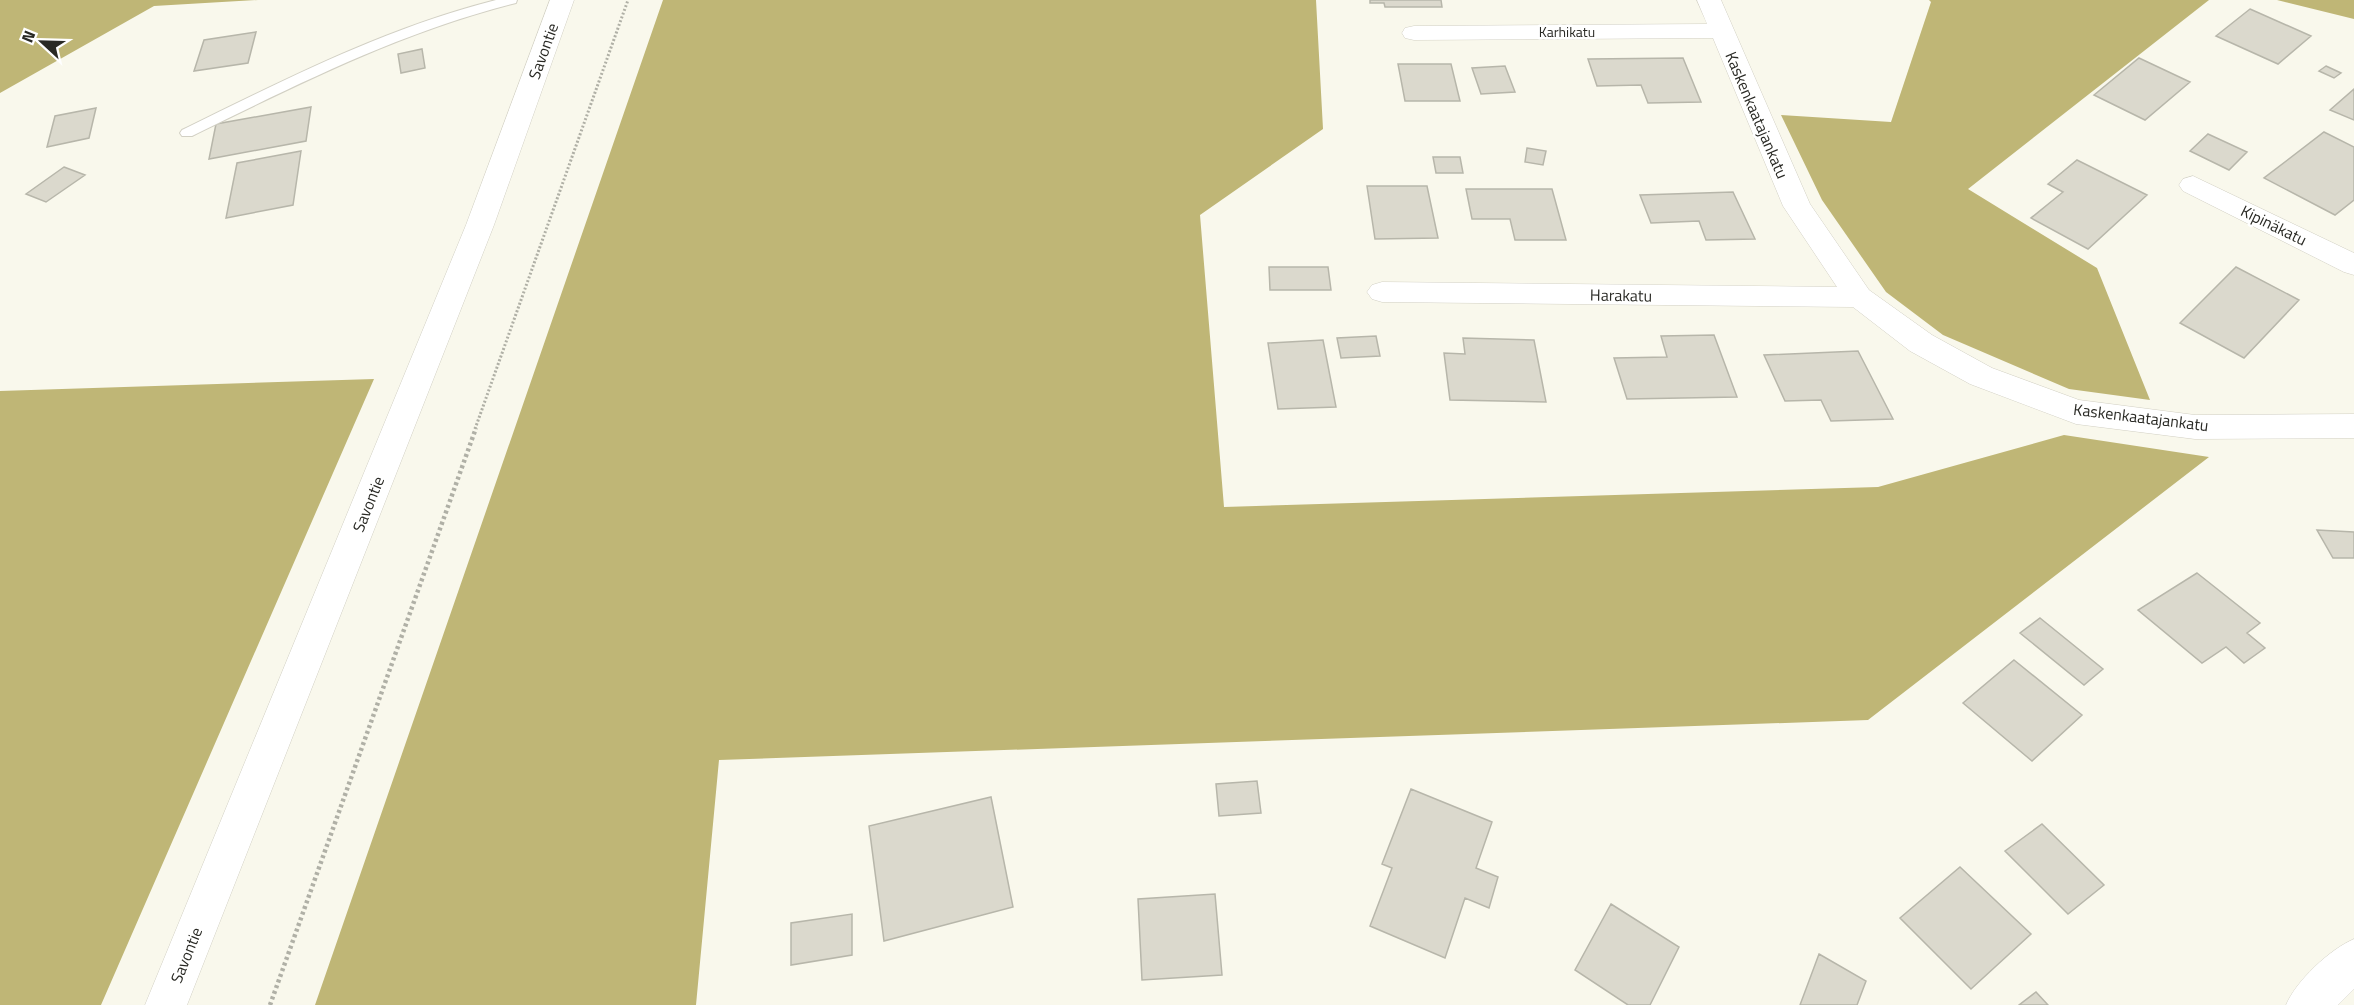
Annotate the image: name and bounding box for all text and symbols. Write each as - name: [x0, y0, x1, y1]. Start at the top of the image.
- north arrow: [12, 12, 72, 72]
- street label: Savontie: [522, 19, 564, 83]
- street label: Karhikatu: [1539, 21, 1595, 42]
- text: N: [15, 27, 41, 46]
- street label: Kaskenkaatajankatu: [1719, 48, 1795, 182]
- street label: Kipinäkatu: [2237, 199, 2311, 251]
- street label: Harakatu: [1590, 282, 1652, 308]
- street label: Kaskenkaatajankatu: [2072, 397, 2210, 437]
- street label: Savontie: [346, 472, 390, 536]
- street label: Savontie: [164, 923, 208, 987]

